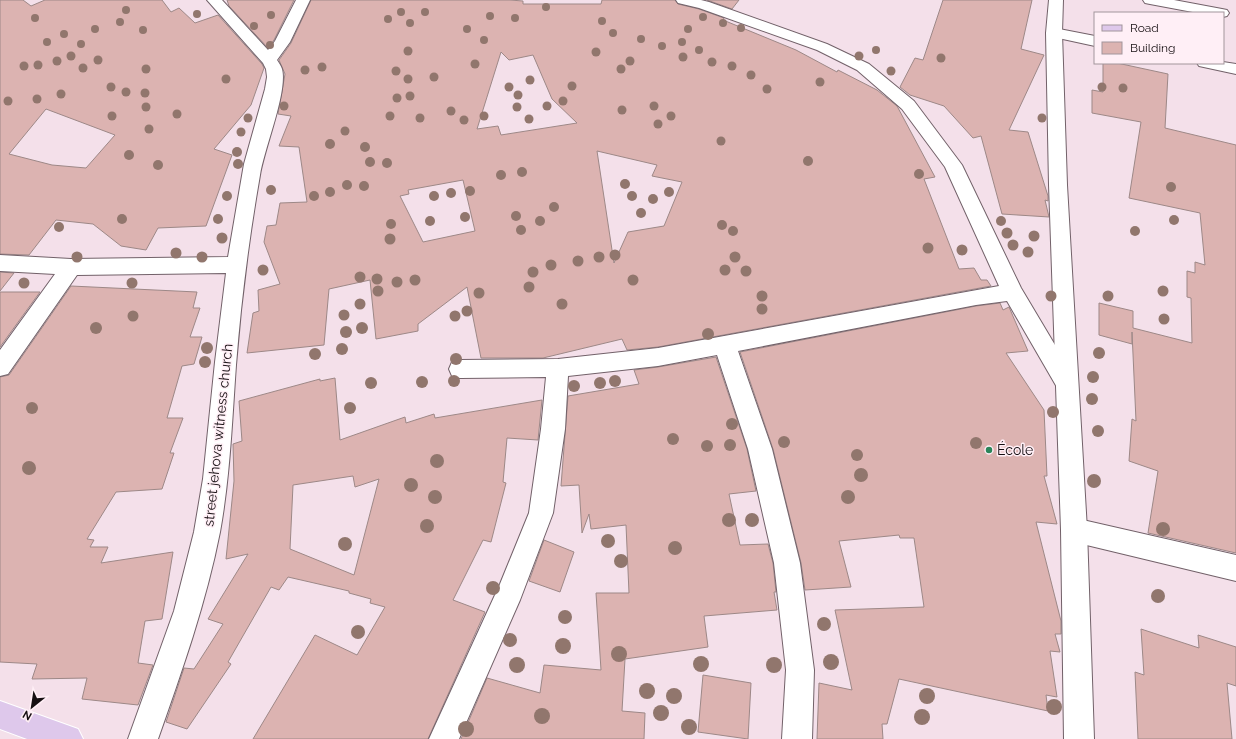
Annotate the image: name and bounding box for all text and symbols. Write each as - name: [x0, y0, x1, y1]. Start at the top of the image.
- legend: [1094, 12, 1224, 64]
- text: Road: [1130, 21, 1159, 35]
- text: Building: [1130, 41, 1176, 55]
- street label: street jehova witness church: [200, 343, 236, 527]
- place label: École: [997, 441, 1033, 458]
- marker: École: [984, 445, 994, 455]
- north arrow: [12, 687, 52, 727]
- text: N: [20, 707, 34, 723]

